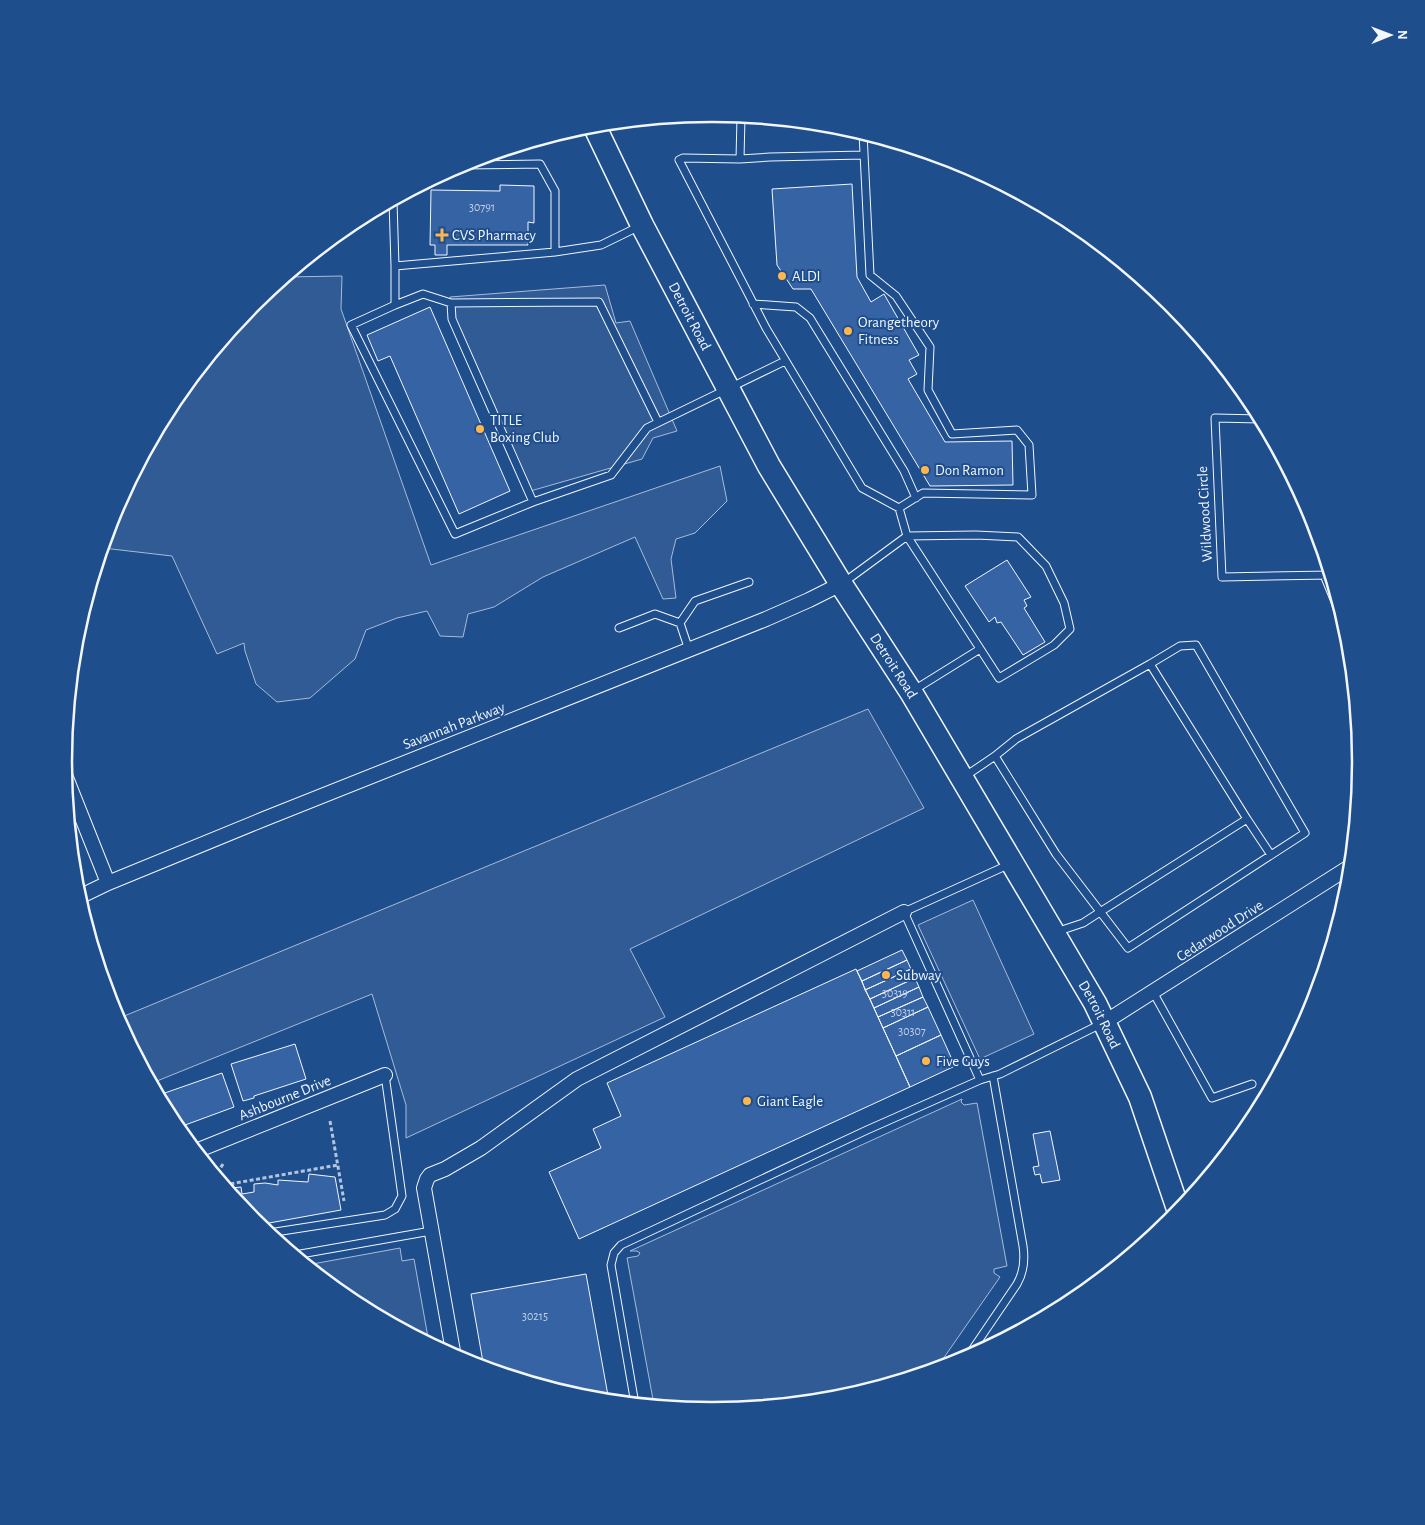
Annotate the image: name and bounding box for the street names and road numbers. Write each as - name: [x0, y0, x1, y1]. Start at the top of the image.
- street label: Detroit Road: [666, 280, 714, 353]
- street label: Wildwood Circle: [1195, 466, 1215, 562]
- street label: Detroit Road: [867, 630, 921, 701]
- street label: Savannah Parkway: [401, 699, 508, 752]
- street label: Cedarwood Drive: [1174, 897, 1266, 965]
- street label: Detroit Road: [1076, 978, 1123, 1051]
- street label: Ashbourne Drive: [237, 1073, 333, 1123]

